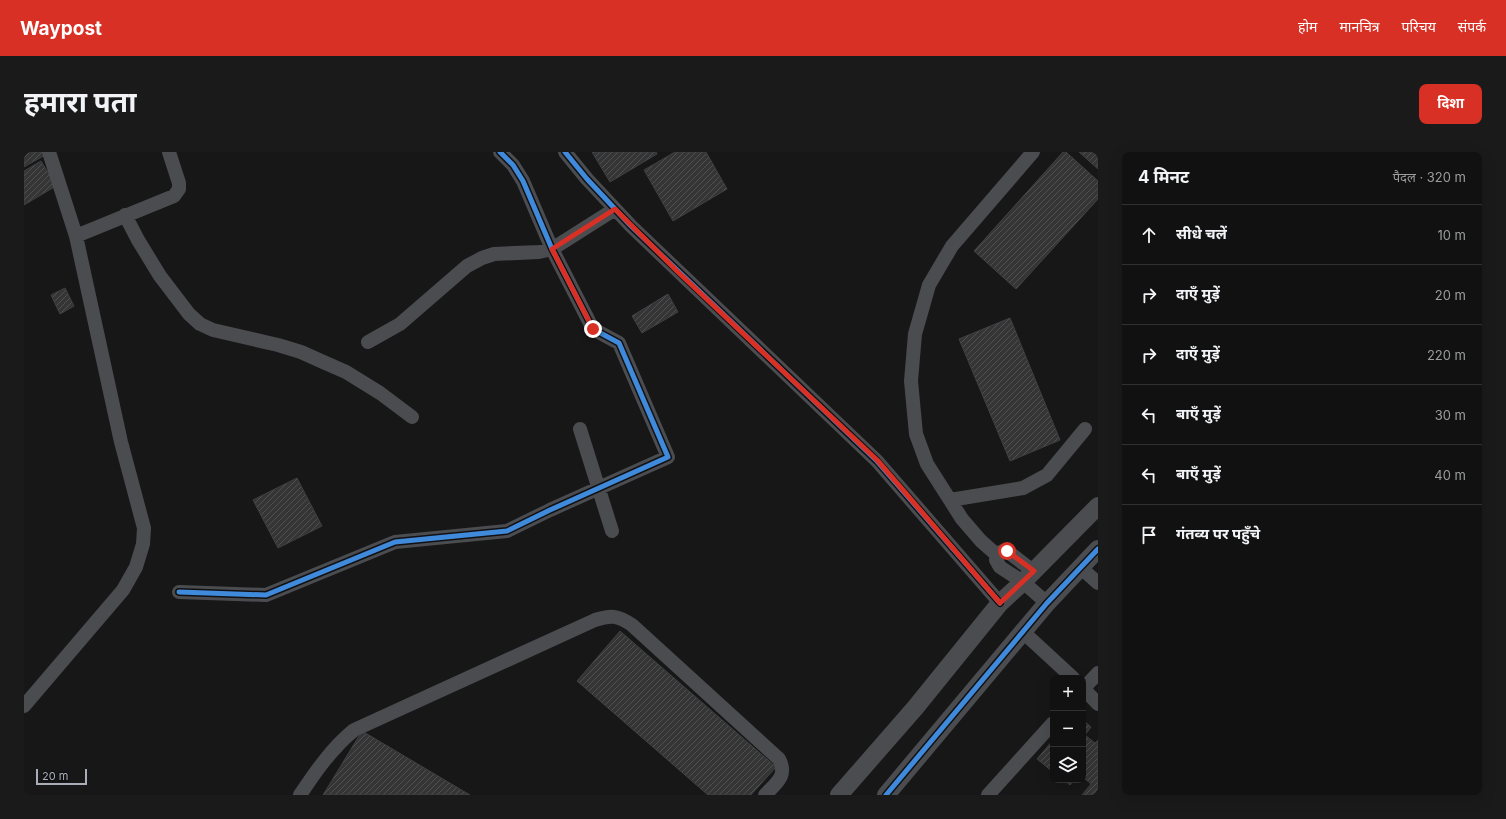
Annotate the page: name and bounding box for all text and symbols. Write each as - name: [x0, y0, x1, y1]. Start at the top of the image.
- text: Waypost: [20, 17, 102, 40]
- text: होम: [1298, 18, 1317, 35]
- text: मानचित्र: [1339, 18, 1380, 35]
- text: परिचय: [1402, 18, 1436, 35]
- text: संपर्क: [1458, 18, 1486, 35]
- button: दिशा: [1419, 84, 1482, 124]
- text: हमारा पता: [24, 85, 136, 119]
- text: 4 मिनट: [1138, 167, 1189, 187]
- text: पैदल · 320 m: [1393, 169, 1466, 185]
- icon: ahead: [1138, 224, 1160, 246]
- text: सीधे चलें: [1176, 224, 1227, 243]
- text: 10 m: [1437, 227, 1466, 243]
- icon: right: [1138, 284, 1160, 306]
- text: दाएँ मुड़ें: [1176, 284, 1220, 303]
- text: 20 m: [1435, 287, 1466, 303]
- route end: [584, 320, 602, 338]
- icon: right: [1138, 344, 1160, 366]
- text: दाएँ मुड़ें: [1176, 344, 1220, 363]
- text: 220 m: [1427, 347, 1466, 363]
- icon: left: [1138, 404, 1160, 426]
- text: बाएँ मुड़ें: [1176, 404, 1221, 423]
- text: 30 m: [1435, 407, 1466, 423]
- icon: left: [1138, 464, 1160, 486]
- text: बाएँ मुड़ें: [1176, 464, 1221, 483]
- text: 40 m: [1434, 467, 1466, 483]
- icon: arrive: [1138, 524, 1160, 546]
- text: गंतव्य पर पहुँचे: [1176, 524, 1260, 543]
- route start: [998, 542, 1016, 560]
- map controls: [1050, 675, 1086, 783]
- button: +: [1050, 675, 1086, 711]
- button: −: [1050, 711, 1086, 747]
- button: layers: [1050, 747, 1086, 783]
- scale bar: [36, 767, 87, 786]
- text: 20 m: [42, 769, 68, 783]

